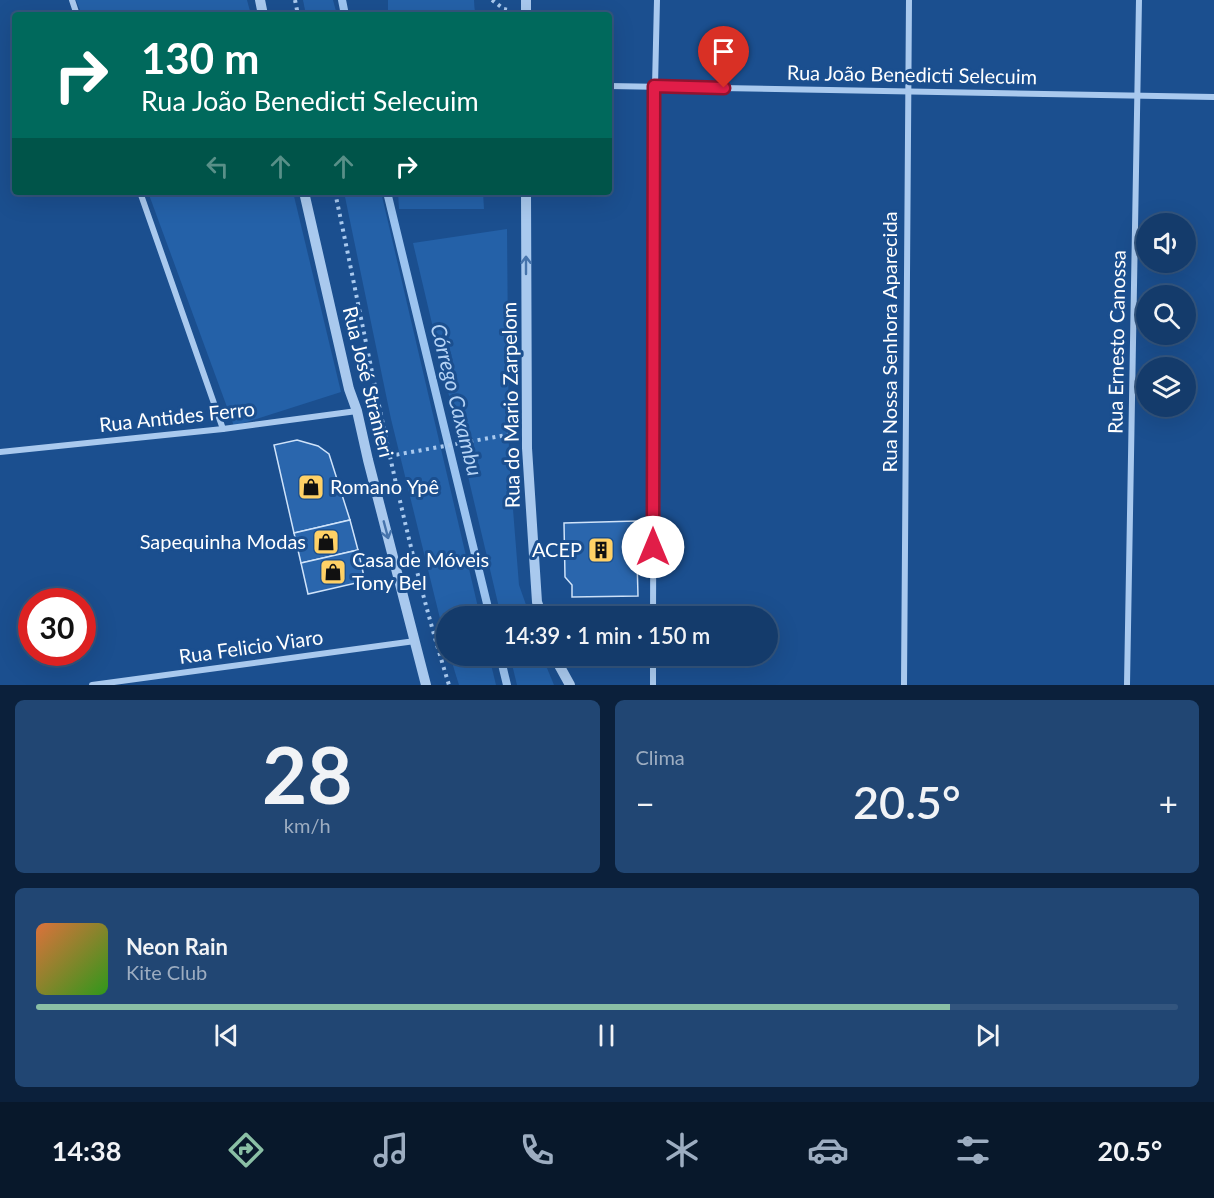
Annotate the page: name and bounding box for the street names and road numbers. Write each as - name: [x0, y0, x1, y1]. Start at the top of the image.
- street label: Rua João Benedicti Selecuim: [787, 60, 1037, 88]
- street label: Rua Nossa Senhora Aparecida: [877, 211, 901, 473]
- street label: Rua Ernesto Canossa: [1102, 250, 1130, 434]
- street label: Rua do Mario Zarpelom: [496, 302, 524, 508]
- street label: Rua José Stranieri: [339, 304, 399, 460]
- street label: Rua Antides Ferro: [98, 396, 256, 436]
- street label: Rua Felicio Viaro: [177, 624, 325, 668]

